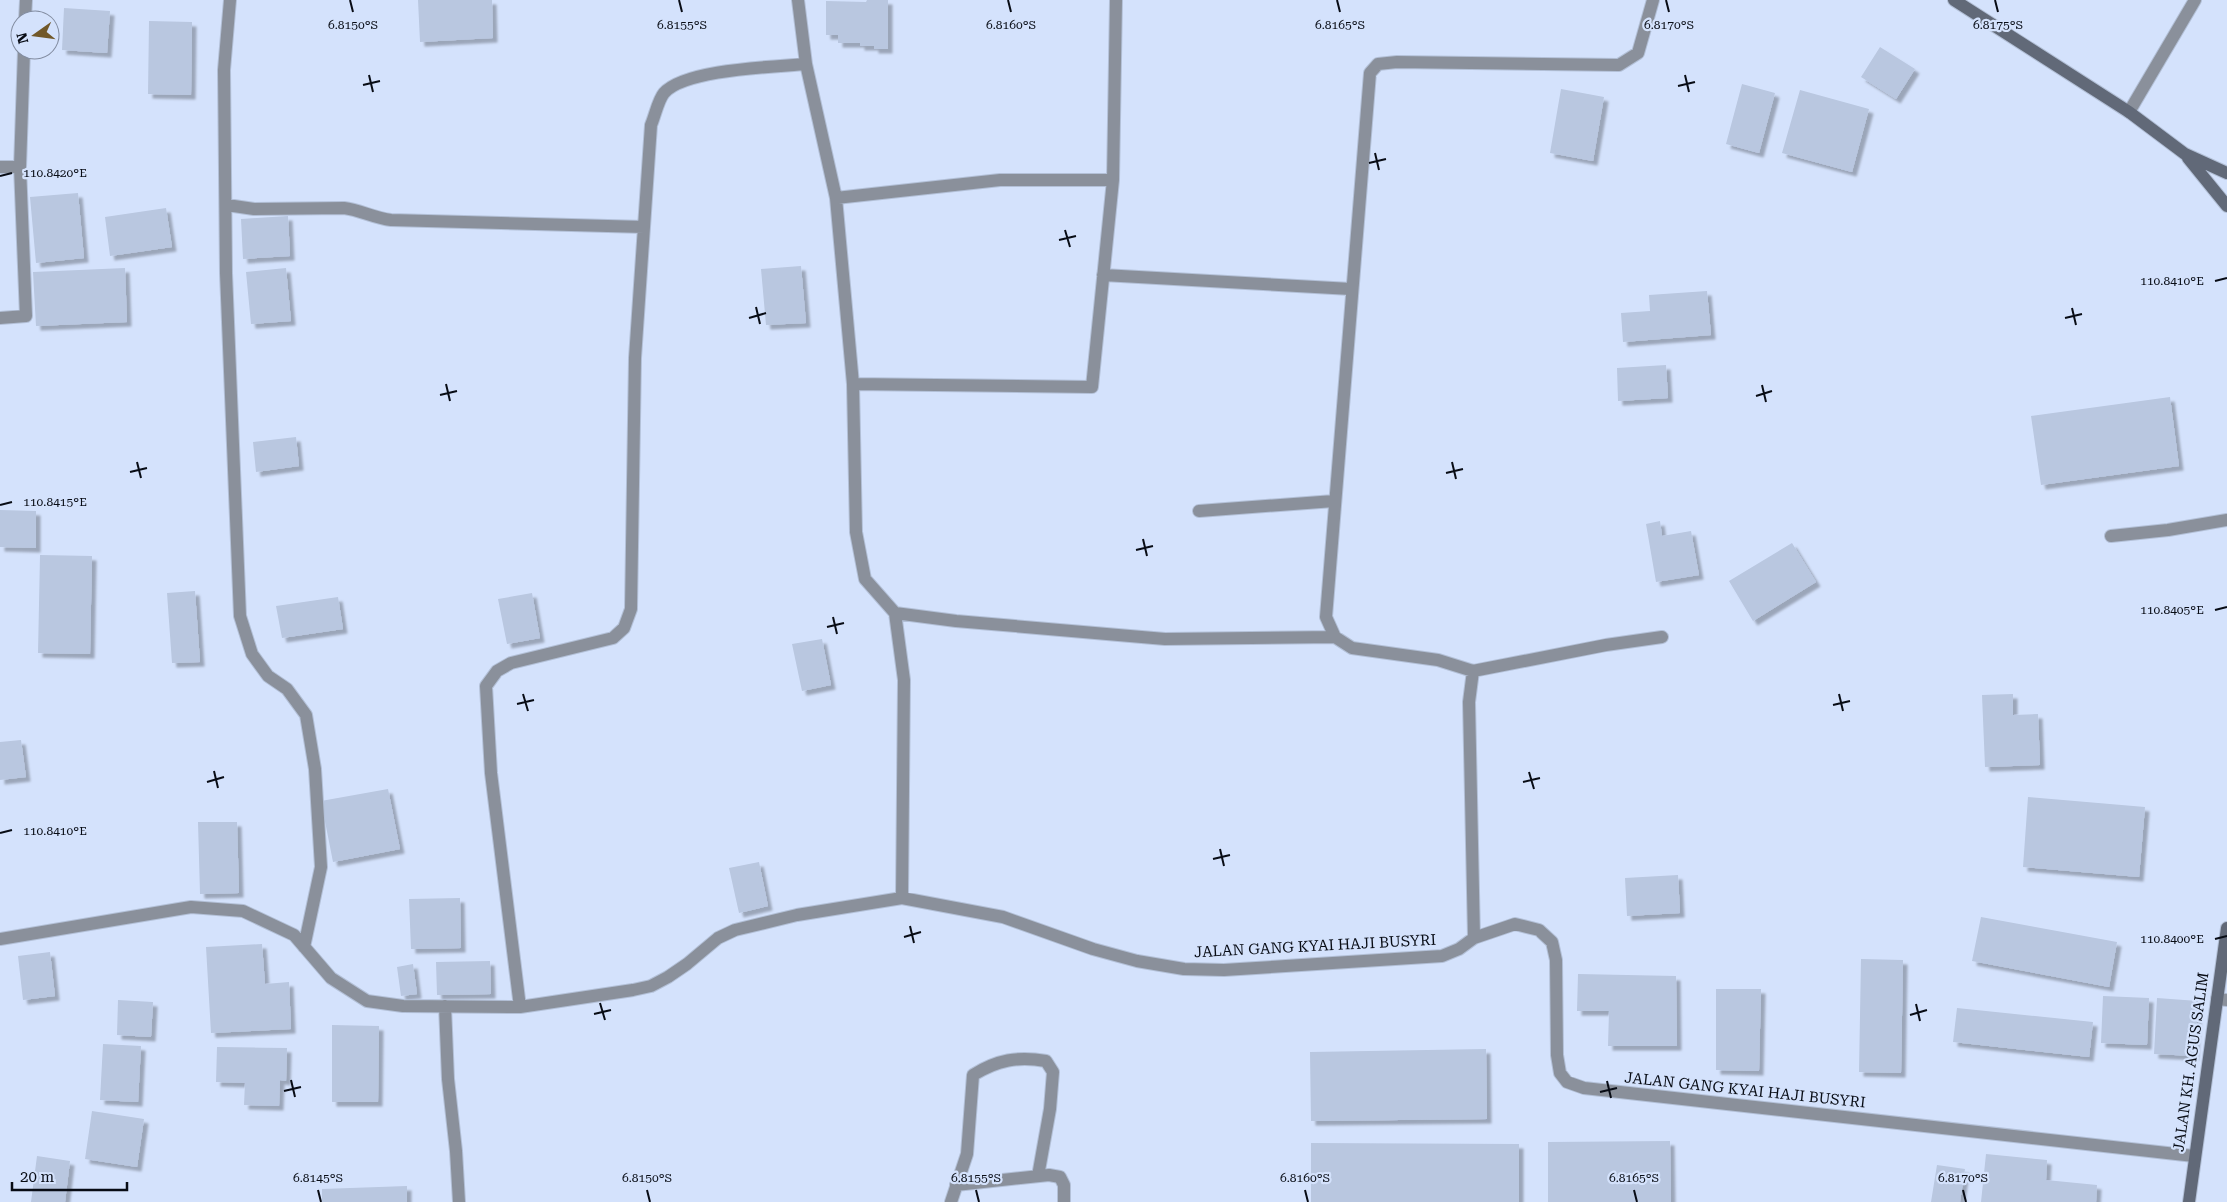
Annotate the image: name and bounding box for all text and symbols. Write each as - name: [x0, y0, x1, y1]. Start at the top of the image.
- north arrow: [10, 10, 60, 60]
- text: 6.8150°S: [328, 18, 378, 32]
- text: 6.8155°S: [657, 18, 707, 32]
- text: 6.8160°S: [986, 18, 1036, 32]
- text: 6.8165°S: [1315, 18, 1365, 32]
- text: 6.8170°S: [1644, 18, 1694, 32]
- text: 6.8175°S: [1973, 18, 2023, 32]
- text: N: [13, 31, 31, 45]
- text: 110.8420°E: [23, 166, 87, 180]
- text: 110.8410°E: [2140, 274, 2204, 288]
- text: 110.8415°E: [23, 495, 87, 509]
- text: 110.8405°E: [2140, 603, 2204, 617]
- text: 110.8410°E: [23, 824, 87, 838]
- street label: JALAN GANG KYAI HAJI BUSYRI: [1194, 931, 1436, 961]
- text: 110.8400°E: [2140, 932, 2204, 946]
- street label: JALAN KH. AGUS SALIM: [2169, 971, 2213, 1153]
- street label: JALAN GANG KYAI HAJI BUSYRI: [1624, 1068, 1866, 1112]
- scale bar: [12, 1160, 128, 1192]
- text: 20 m: [20, 1168, 55, 1186]
- text: 6.8145°S: [293, 1171, 343, 1185]
- text: 6.8150°S: [622, 1171, 672, 1185]
- text: 6.8155°S: [951, 1171, 1001, 1185]
- text: 6.8160°S: [1280, 1171, 1330, 1185]
- text: 6.8165°S: [1609, 1171, 1659, 1185]
- text: 6.8170°S: [1938, 1171, 1988, 1185]

